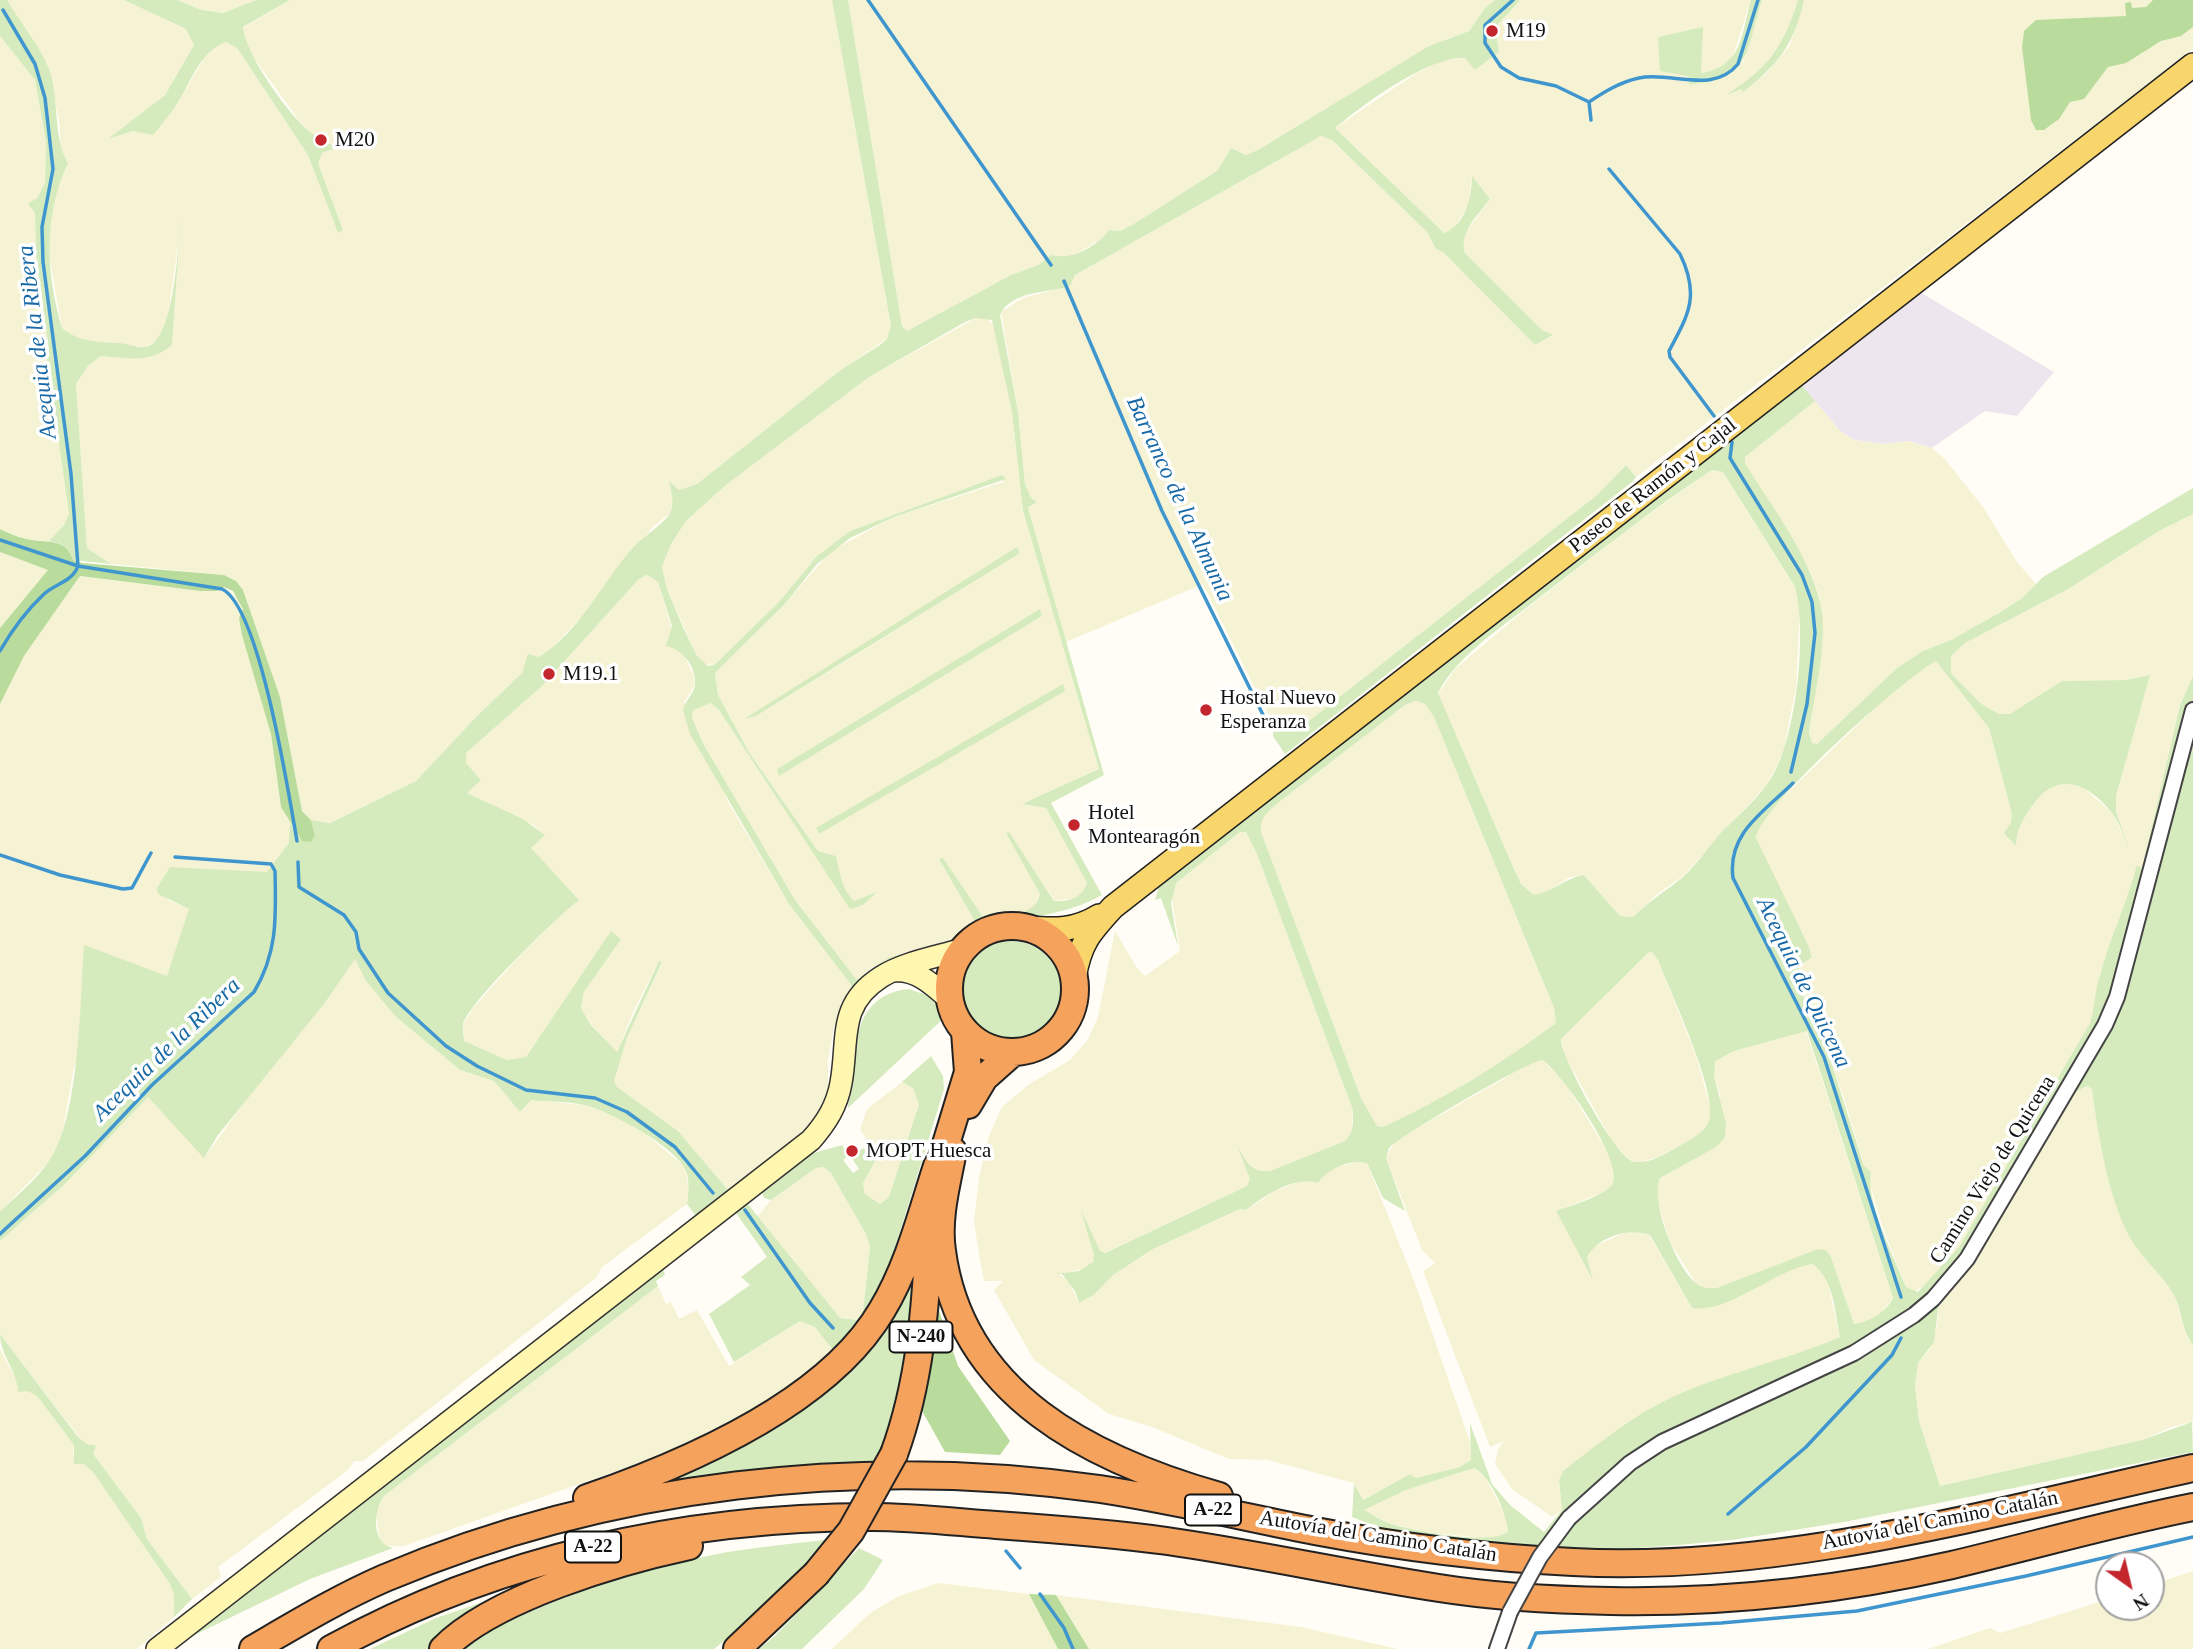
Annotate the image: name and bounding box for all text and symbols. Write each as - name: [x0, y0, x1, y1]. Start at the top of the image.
- place label: M19: [1506, 18, 1546, 44]
- marker: M19: [1484, 23, 1500, 39]
- place label: M20: [335, 127, 375, 153]
- marker: M20: [313, 132, 329, 148]
- water label: Acequia de la Ribera: [12, 244, 64, 440]
- water label: Barranco de la Almunia: [1119, 392, 1239, 606]
- street label: Paseo de Ramón y Cajal: [1564, 413, 1742, 559]
- place label: M19.1: [563, 661, 618, 687]
- marker: M19.1: [541, 666, 557, 682]
- place label: Hostal Nuevo Esperanza: [1220, 685, 1336, 735]
- marker: Hostal Nuevo Esperanza: [1198, 702, 1214, 718]
- place label: Hotel Montearagón: [1088, 800, 1200, 850]
- marker: Hotel Montearagón: [1066, 817, 1082, 833]
- water label: Acequia de Quicena: [1750, 893, 1856, 1073]
- water label: Acequia de la Ribera: [87, 972, 247, 1128]
- street label: Camino Viejo de Quicena: [1925, 1071, 2061, 1269]
- place label: MOPT Huesca: [866, 1138, 991, 1164]
- marker: MOPT Huesca: [844, 1143, 860, 1159]
- road number: N-240: [890, 1322, 953, 1352]
- street label: Autovía del Camino Catalán: [1820, 1486, 2060, 1556]
- road number: A-22: [1185, 1494, 1241, 1526]
- street label: Autovía del Camino Catalán: [1258, 1506, 1498, 1568]
- road number: A-22: [565, 1532, 621, 1562]
- north arrow: [2095, 1551, 2165, 1621]
- text: N: [2129, 1590, 2152, 1615]

